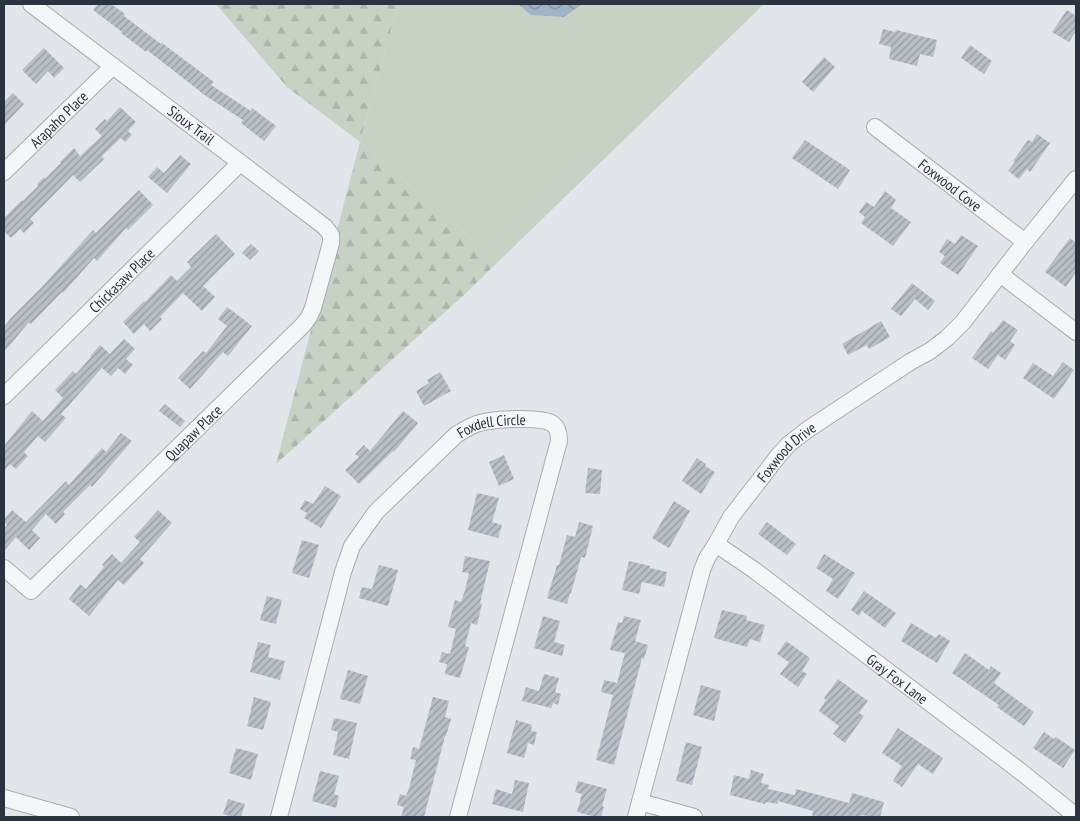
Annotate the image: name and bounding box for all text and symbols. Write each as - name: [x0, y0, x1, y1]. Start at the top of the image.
- street label: Arapaho Place: [25, 87, 92, 152]
- street label: Sioux Trail: [164, 101, 219, 149]
- street label: Foxwood Cove: [915, 155, 986, 215]
- street label: Chickasaw Place: [85, 244, 158, 316]
- street label: Quapaw Place: [160, 400, 226, 465]
- street label: Foxdell Circle: [453, 409, 526, 442]
- street label: Foxwood Drive: [752, 417, 819, 486]
- street label: Gray Fox Lane: [863, 649, 932, 708]

